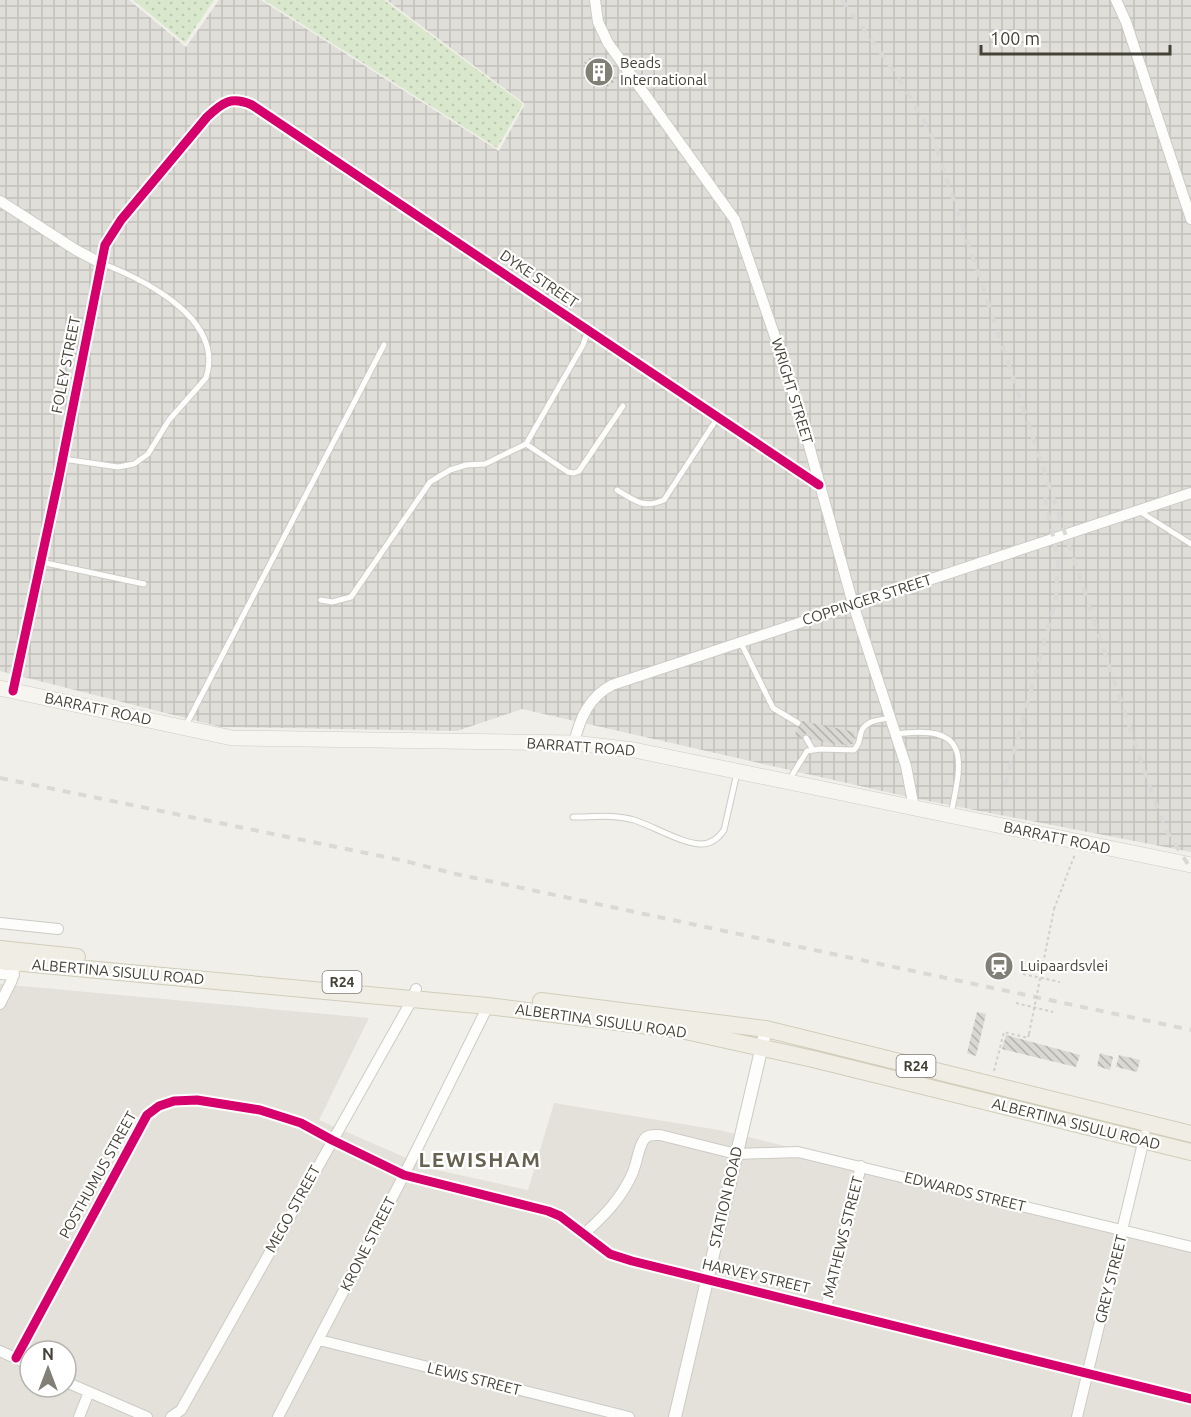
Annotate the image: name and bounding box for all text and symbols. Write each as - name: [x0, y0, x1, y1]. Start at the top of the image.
- scale bar: [981, 18, 1170, 56]
- text: 100 m: [990, 28, 1040, 48]
- place label: Beads International: [620, 54, 707, 88]
- building icon: Beads International: [583, 56, 615, 88]
- street label: DYKE STREET: [497, 246, 582, 311]
- street label: FOLEY STREET: [48, 314, 83, 415]
- street label: WRIGHT STREET: [768, 336, 817, 447]
- street label: COPPINGER STREET: [800, 570, 934, 628]
- street label: BARRATT ROAD: [43, 689, 153, 728]
- street label: BARRATT ROAD: [526, 734, 636, 759]
- street label: BARRATT ROAD: [1002, 818, 1112, 857]
- station icon: Luipaardsvlei: [983, 950, 1015, 982]
- street label: ALBERTINA SISULU ROAD: [31, 955, 205, 988]
- place label: Luipaardsvlei: [1020, 957, 1108, 974]
- road number: R24: [322, 971, 362, 993]
- street label: ALBERTINA SISULU ROAD: [514, 1000, 688, 1041]
- road number: R24: [896, 1055, 936, 1077]
- street label: ALBERTINA SISULU ROAD: [990, 1094, 1162, 1153]
- street label: POSTHUMUS STREET: [56, 1108, 140, 1241]
- street label: STATION ROAD: [706, 1145, 745, 1249]
- district label: LEWISHAM: [419, 1147, 541, 1171]
- street label: MEGO STREET: [262, 1162, 324, 1255]
- street label: EDWARDS STREET: [903, 1168, 1028, 1215]
- street label: MATHEWS STREET: [819, 1174, 866, 1300]
- street label: KRONE STREET: [337, 1193, 399, 1294]
- street label: GREY STREET: [1091, 1232, 1130, 1325]
- street label: HARVEY STREET: [700, 1255, 812, 1296]
- north arrow: [18, 1339, 78, 1399]
- text: N: [42, 1345, 54, 1363]
- street label: LEWIS STREET: [426, 1359, 523, 1399]

